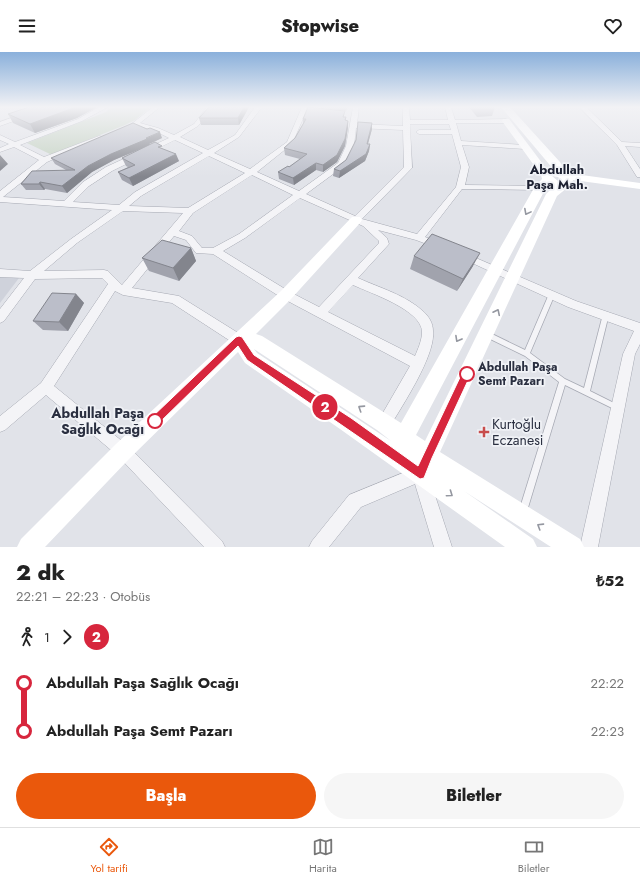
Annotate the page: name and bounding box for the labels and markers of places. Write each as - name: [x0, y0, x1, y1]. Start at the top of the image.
- place label: Abdullah Paşa Semt Pazarı: [477, 358, 557, 390]
- marker: Abdullah Paşa Semt Pazarı: [459, 366, 475, 382]
- place label: Abdullah Paşa Sağlık Ocağı: [50, 403, 144, 439]
- marker: Abdullah Paşa Sağlık Ocağı: [147, 413, 163, 429]
- place label: Kurtoğlu Eczanesi: [492, 414, 543, 450]
- marker: Kurtoğlu Eczanesi: [479, 427, 489, 437]

